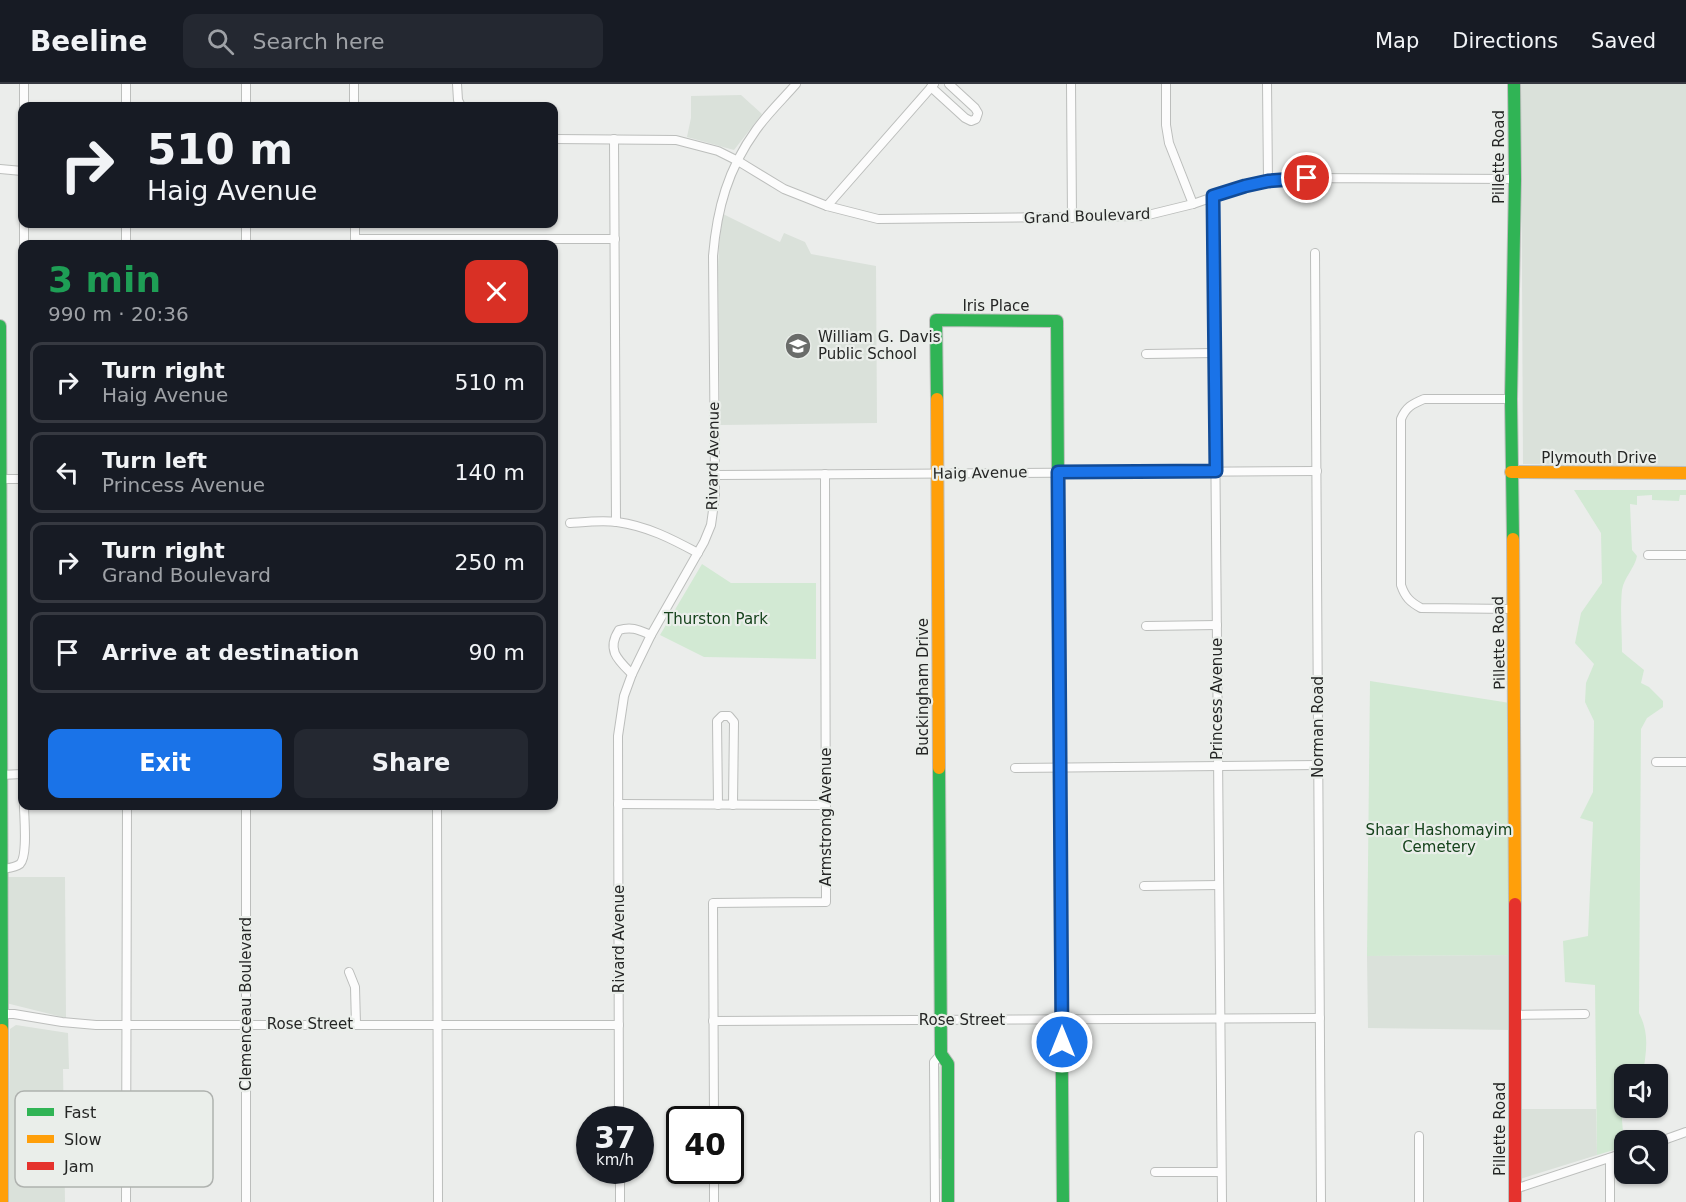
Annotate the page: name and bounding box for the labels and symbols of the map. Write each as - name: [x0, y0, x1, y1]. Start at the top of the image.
- street label: Pillette Road: [1490, 110, 1508, 204]
- pin: [1281, 152, 1332, 203]
- street label: Grand Boulevard: [1023, 205, 1151, 227]
- street label: Iris Place: [962, 297, 1030, 315]
- place label: William G. Davis Public School: [818, 328, 941, 363]
- school or university icon: William G. Davis Public School: [783, 331, 813, 361]
- street label: Rivard Avenue: [703, 402, 723, 510]
- street label: Plymouth Drive: [1541, 449, 1657, 467]
- street label: Haig Avenue: [933, 463, 1027, 483]
- street label: Pillette Road: [1489, 596, 1509, 690]
- park label: Thurston Park: [663, 610, 768, 628]
- street label: Buckingham Drive: [914, 618, 932, 756]
- street label: Princess Avenue: [1208, 638, 1226, 760]
- street label: Norman Road: [1309, 676, 1327, 778]
- street label: Armstrong Avenue: [817, 747, 835, 887]
- park label: Shaar Hashomayim Cemetery: [1366, 821, 1512, 856]
- street label: Rivard Avenue: [610, 885, 628, 993]
- street label: Clemenceau Boulevard: [237, 917, 255, 1091]
- position arrow: [1030, 1010, 1094, 1074]
- street label: Rose Street: [919, 1011, 1005, 1029]
- street label: Rose Street: [267, 1015, 353, 1033]
- street label: Pillette Road: [1491, 1082, 1509, 1176]
- legend: [15, 1091, 213, 1187]
- text: Fast: [64, 1103, 96, 1122]
- speed limit sign: 40: [666, 1106, 744, 1184]
- text: Slow: [64, 1130, 101, 1149]
- text: Jam: [63, 1157, 94, 1176]

